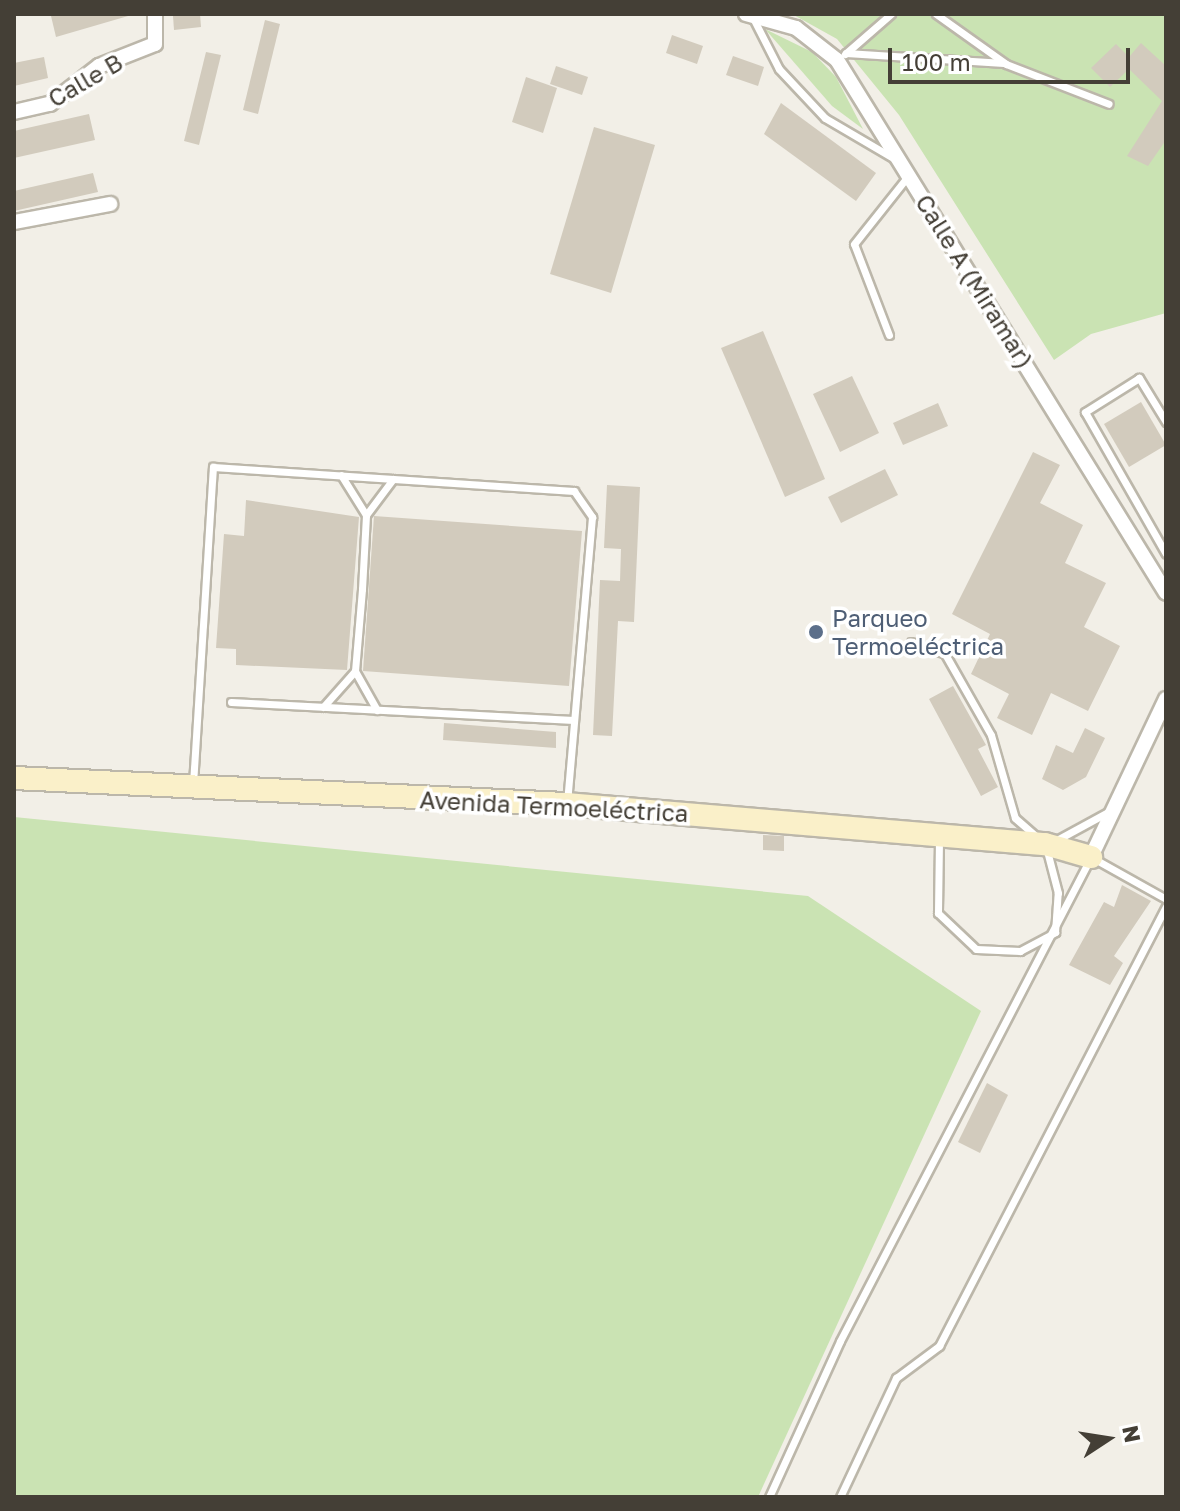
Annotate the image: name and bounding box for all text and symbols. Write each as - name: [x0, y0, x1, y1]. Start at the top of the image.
- scale bar: [892, 32, 1134, 82]
- street label: Calle B: [43, 47, 127, 113]
- text: 100 m: [902, 47, 971, 76]
- street label: Calle A (Miramar): [910, 189, 1040, 373]
- place label: Parqueo Termoeléctrica: [832, 604, 1004, 660]
- marker: Parqueo Termoeléctrica: [807, 623, 825, 641]
- street label: Avenida Termoeléctrica: [419, 785, 689, 827]
- north arrow: [1068, 1399, 1148, 1479]
- text: N: [1117, 1423, 1147, 1445]

